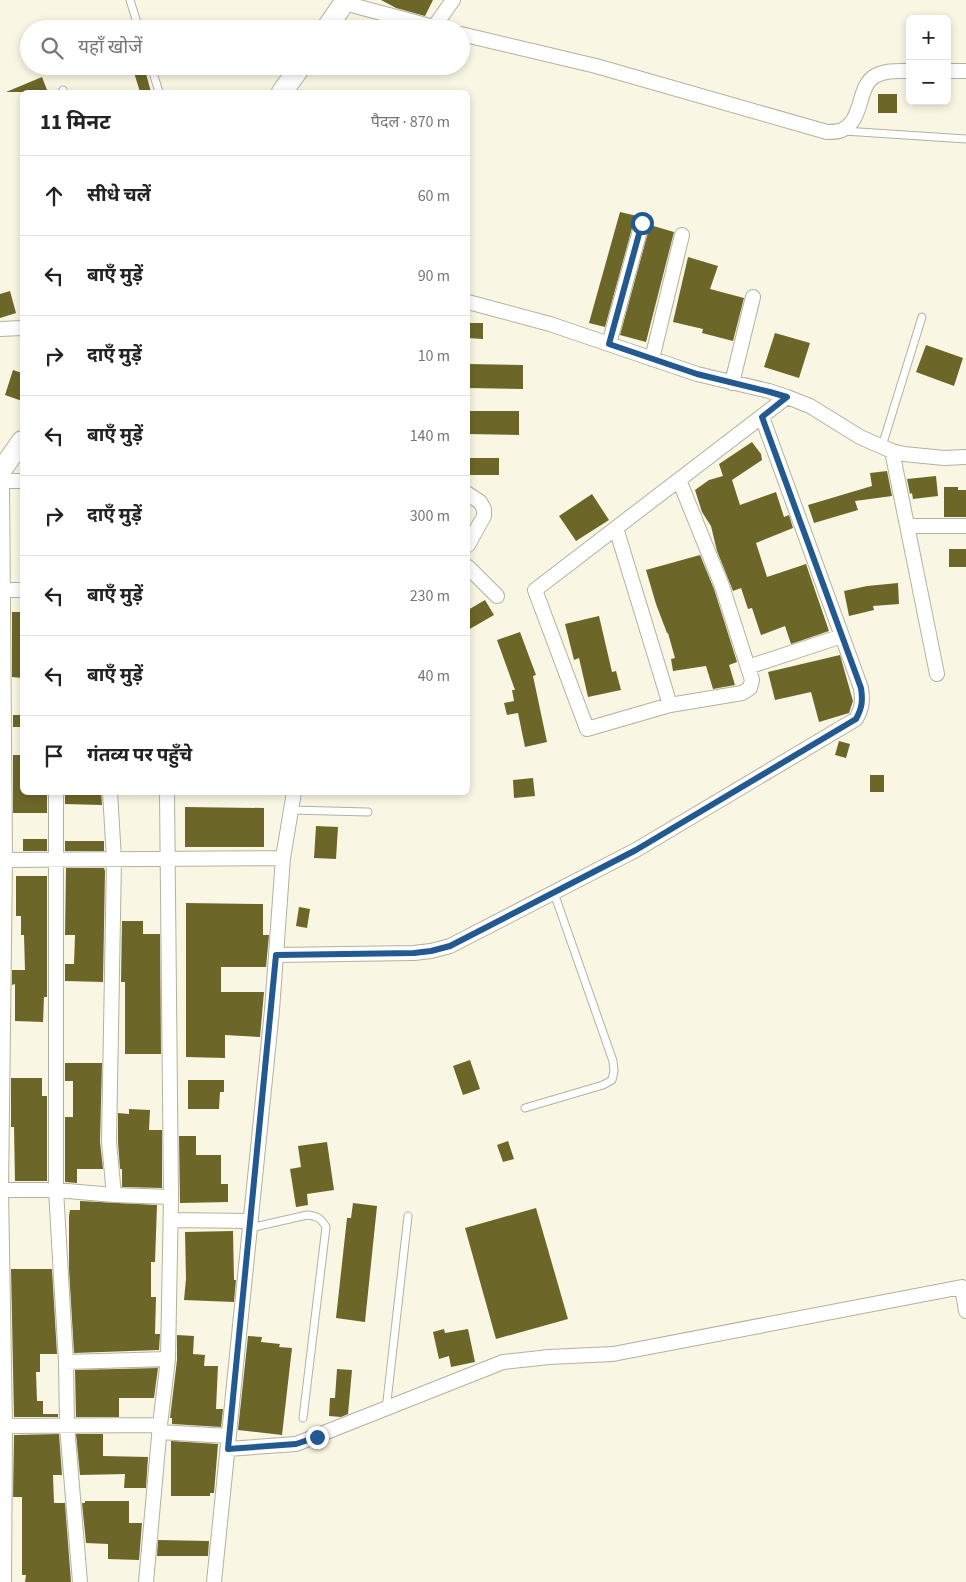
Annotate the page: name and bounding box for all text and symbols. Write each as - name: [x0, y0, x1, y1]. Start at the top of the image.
- map controls: [906, 15, 951, 105]
- button: +: [906, 15, 951, 60]
- search box: [20, 20, 470, 75]
- icon: search: [38, 34, 66, 62]
- text: यहाँ खोजें: [78, 34, 142, 61]
- button: −: [906, 60, 951, 105]
- text: 11 मिनट: [40, 107, 110, 137]
- text: पैदल · 870 m: [371, 111, 450, 133]
- icon: ahead: [40, 182, 68, 210]
- text: सीधे चलें: [87, 182, 151, 209]
- text: 60 m: [418, 185, 450, 207]
- route start: [631, 212, 654, 235]
- icon: left: [40, 262, 68, 290]
- text: बाएँ मुड़ें: [87, 262, 143, 289]
- text: 90 m: [418, 265, 450, 287]
- icon: right: [40, 342, 68, 370]
- text: दाएँ मुड़ें: [87, 342, 142, 369]
- text: 10 m: [418, 345, 450, 367]
- icon: left: [40, 422, 68, 450]
- text: बाएँ मुड़ें: [87, 422, 143, 449]
- text: 140 m: [410, 425, 450, 447]
- icon: right: [40, 502, 68, 530]
- text: दाएँ मुड़ें: [87, 502, 142, 529]
- text: 300 m: [410, 505, 450, 527]
- icon: left: [40, 582, 68, 610]
- text: बाएँ मुड़ें: [87, 582, 143, 609]
- text: 230 m: [410, 585, 450, 607]
- icon: left: [40, 662, 68, 690]
- text: बाएँ मुड़ें: [87, 662, 143, 689]
- text: 40 m: [418, 665, 450, 687]
- icon: arrive: [40, 742, 68, 770]
- text: गंतव्य पर पहुँचे: [87, 742, 192, 769]
- route end: [306, 1426, 329, 1449]

